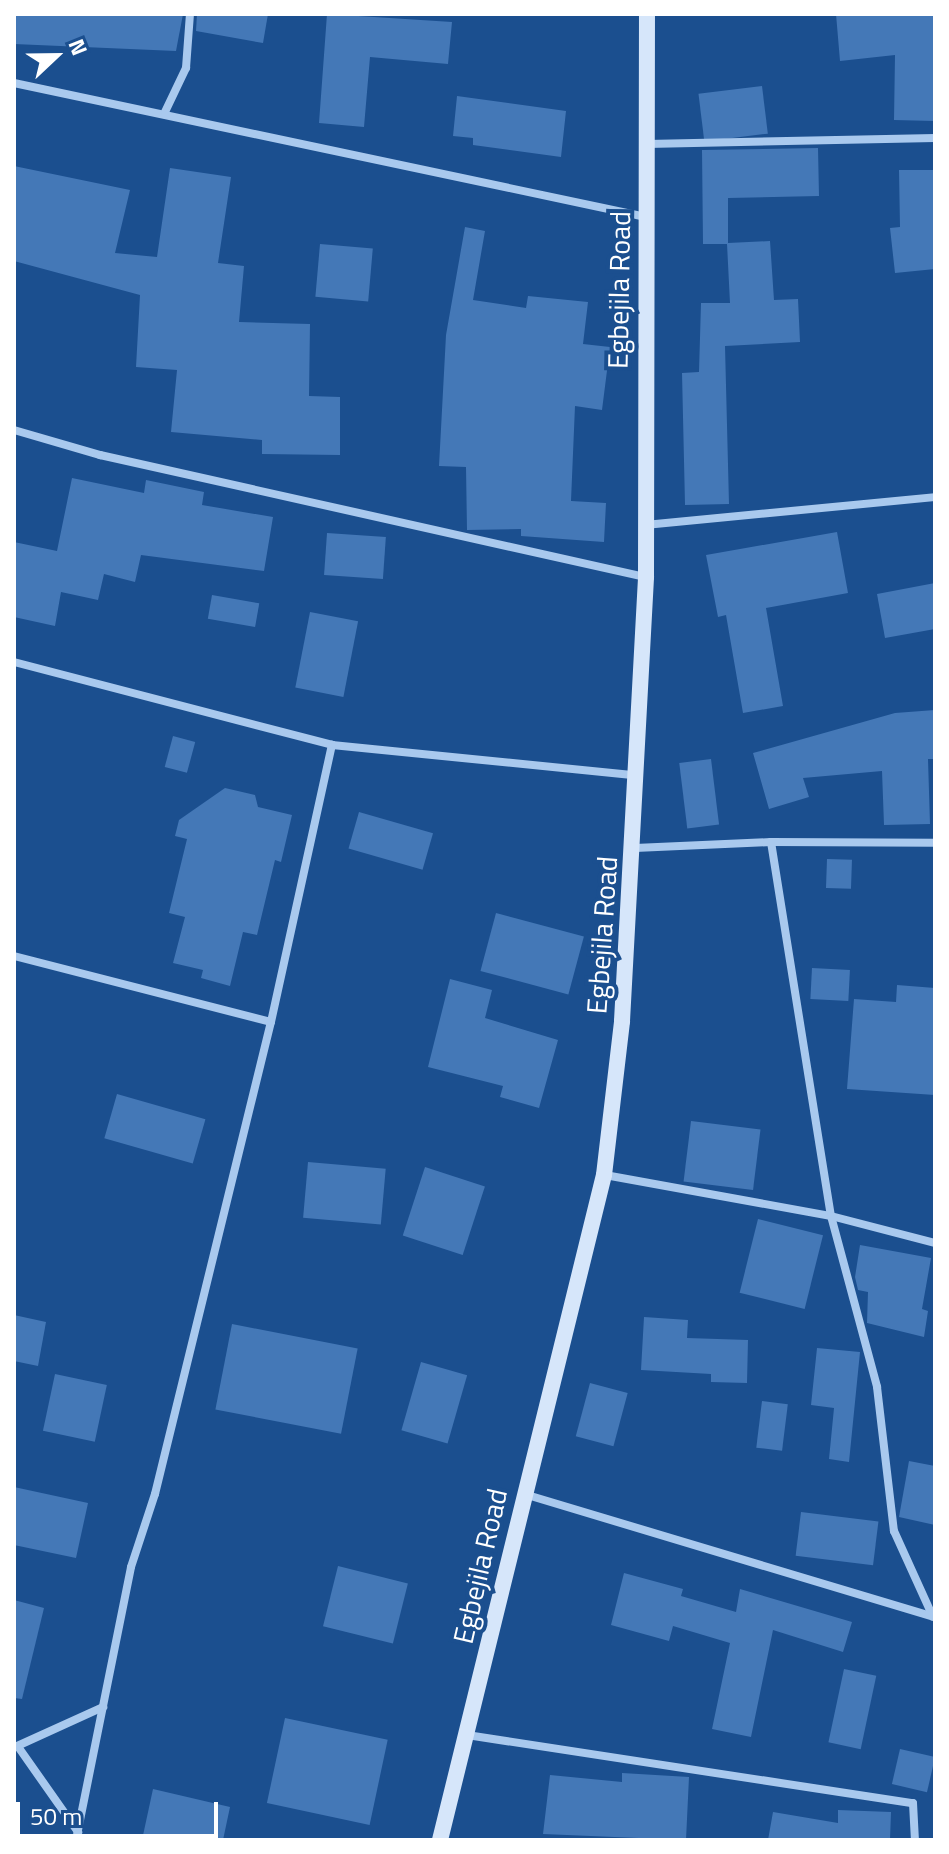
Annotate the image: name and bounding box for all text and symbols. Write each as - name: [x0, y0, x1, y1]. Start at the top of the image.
- north arrow: [16, 16, 96, 96]
- text: N: [60, 34, 97, 60]
- street label: Egbejila Road: [601, 211, 637, 369]
- street label: Egbejila Road: [580, 855, 624, 1015]
- street label: Egbejila Road: [446, 1485, 514, 1647]
- scale bar: [20, 1786, 222, 1836]
- text: 50 m: [30, 1798, 82, 1834]

